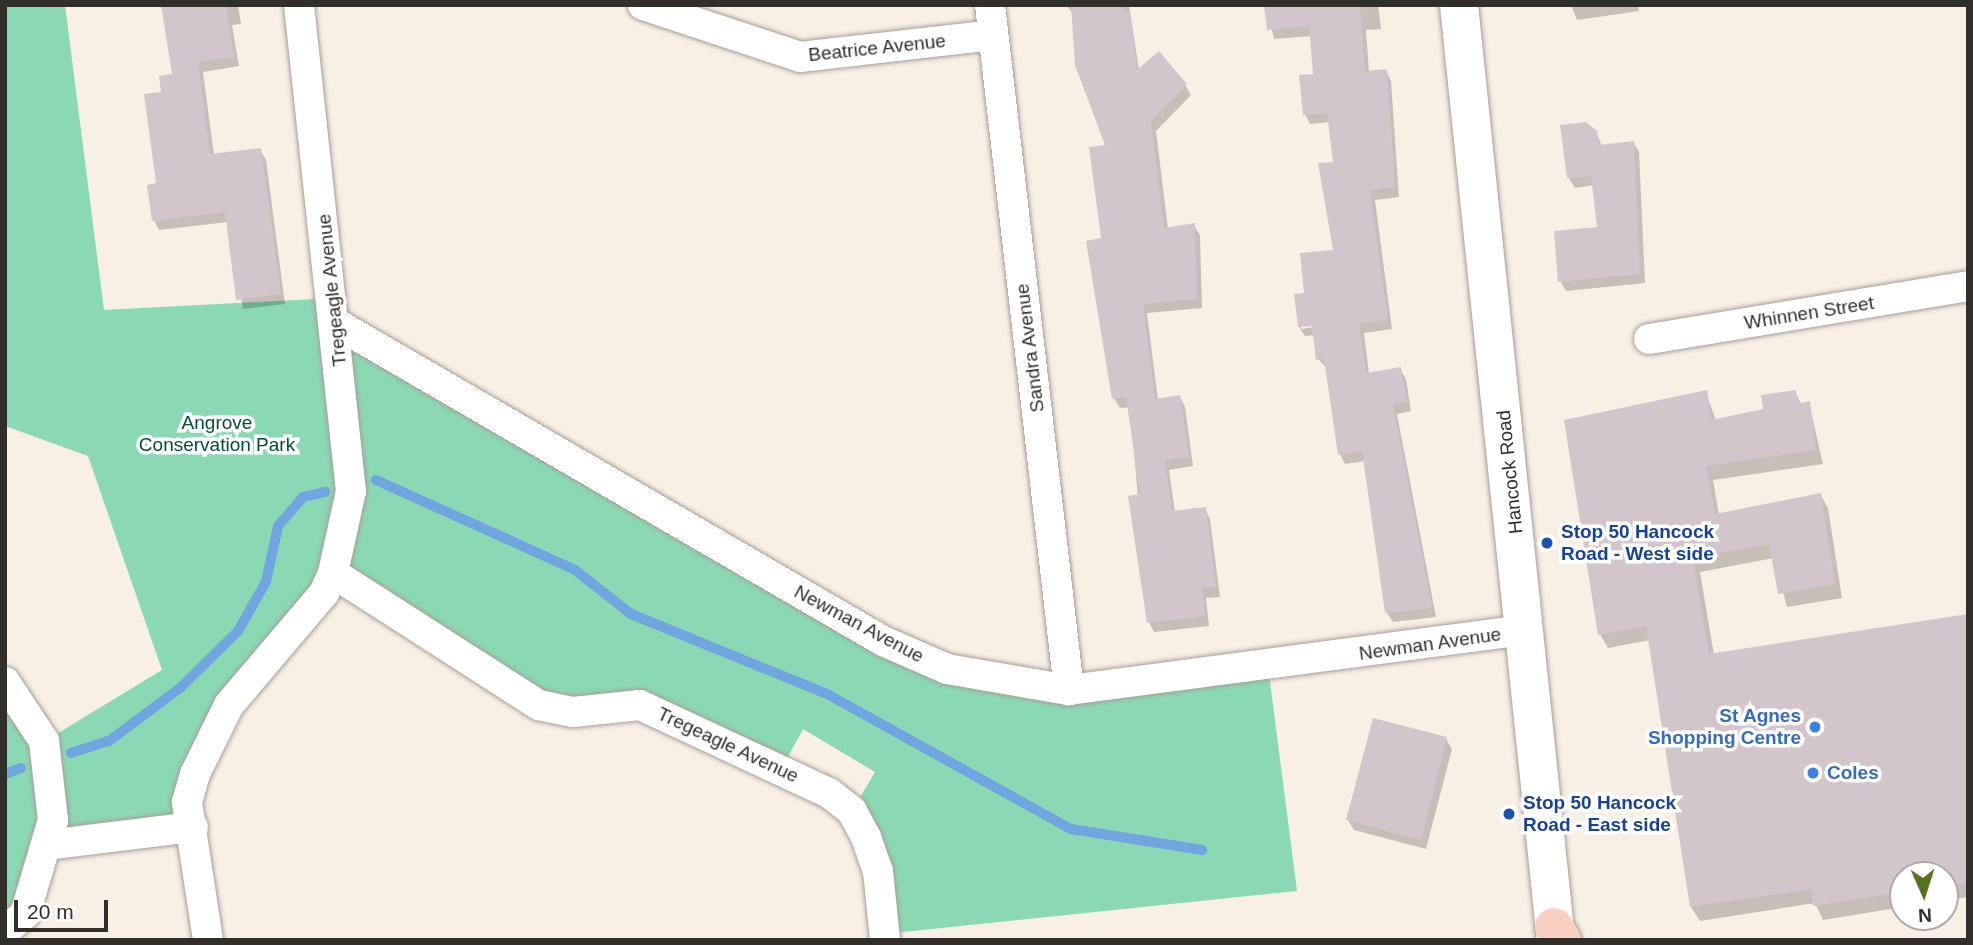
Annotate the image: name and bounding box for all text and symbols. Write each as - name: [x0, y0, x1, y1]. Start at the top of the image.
- street label: Beatrice Avenue: [807, 29, 947, 67]
- street label: Tregeagle Avenue: [313, 212, 351, 368]
- street label: Sandra Avenue: [1011, 282, 1049, 414]
- street label: Whinnen Street: [1743, 291, 1875, 335]
- street label: Hancock Road: [1492, 409, 1528, 535]
- park label: Angrove Conservation Park: [139, 412, 295, 456]
- place label: Stop 50 Hancock Road - West side: [1561, 521, 1714, 565]
- marker: Stop 50 Hancock Road - West side: [1539, 535, 1555, 551]
- street label: Newman Avenue: [790, 580, 928, 668]
- street label: Newman Avenue: [1357, 623, 1503, 665]
- street label: Tregeagle Avenue: [653, 702, 803, 788]
- place label: St Agnes Shopping Centre: [1648, 705, 1801, 749]
- marker: St Agnes Shopping Centre: [1807, 719, 1823, 735]
- place label: Coles: [1827, 762, 1879, 784]
- marker: Coles: [1805, 765, 1821, 781]
- place label: Stop 50 Hancock Road - East side: [1523, 792, 1676, 836]
- marker: Stop 50 Hancock Road - East side: [1501, 806, 1517, 822]
- north arrow: [1889, 861, 1959, 931]
- scale bar: [18, 886, 112, 930]
- text: 20 m: [27, 900, 74, 923]
- text: N: [1918, 905, 1932, 926]

